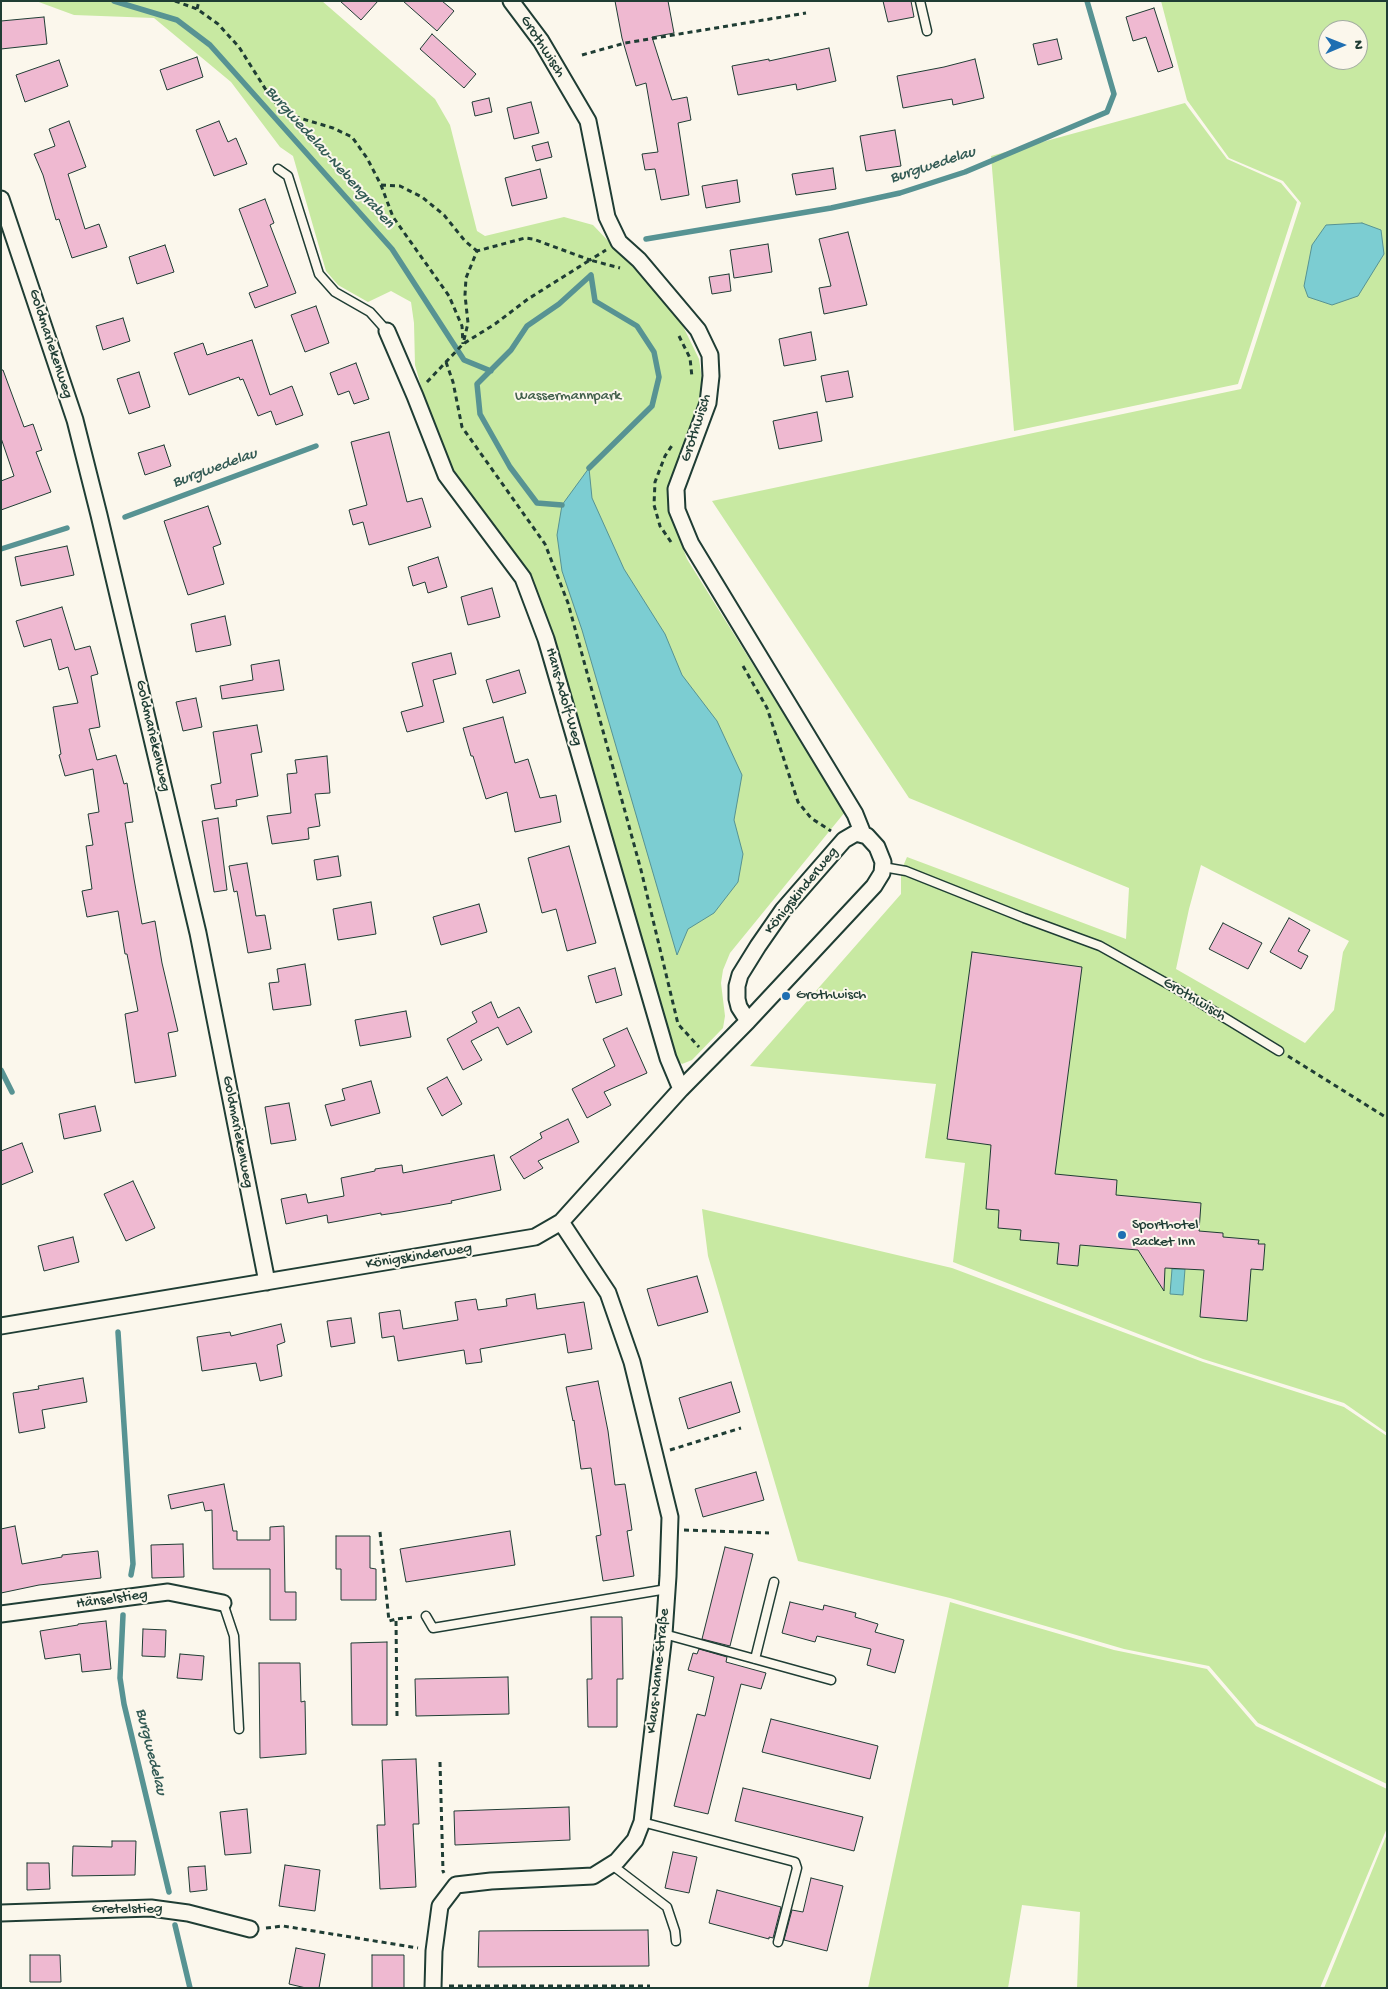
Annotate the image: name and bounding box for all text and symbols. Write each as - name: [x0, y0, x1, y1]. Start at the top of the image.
- street label: Grothwisch: [515, 13, 569, 81]
- north arrow: [1318, 20, 1368, 70]
- text: N: [1349, 40, 1366, 49]
- water label: Burgwedelau-Nebengraben: [260, 83, 398, 233]
- water label: Burgwedelau: [888, 143, 978, 189]
- street label: Goldmariekenweg: [24, 287, 76, 401]
- park label: Wassermannpark: [515, 388, 621, 406]
- street label: Grothwisch: [678, 392, 716, 464]
- water label: Burgwedelau: [170, 445, 260, 493]
- street label: Hans-Adolf-Weg: [540, 646, 586, 748]
- street label: Goldmariekenweg: [130, 678, 174, 794]
- street label: Königskinderweg: [761, 844, 843, 938]
- street label: Grothwisch: [1159, 974, 1229, 1026]
- place label: Grothwisch: [796, 987, 866, 1005]
- marker: Grothwisch: [780, 990, 792, 1002]
- street label: Goldmariekenweg: [217, 1074, 257, 1190]
- place label: Sporthotel Racket Inn: [1132, 1217, 1199, 1252]
- marker: Sporthotel Racket Inn: [1116, 1229, 1128, 1241]
- street label: Königskinderweg: [365, 1240, 473, 1274]
- street label: Hänselstieg: [75, 1586, 149, 1614]
- street label: Klaus-Nanne-Straße: [643, 1608, 675, 1734]
- water label: Burgwedelau: [130, 1707, 170, 1797]
- street label: Gretelstieg: [92, 1901, 162, 1919]

